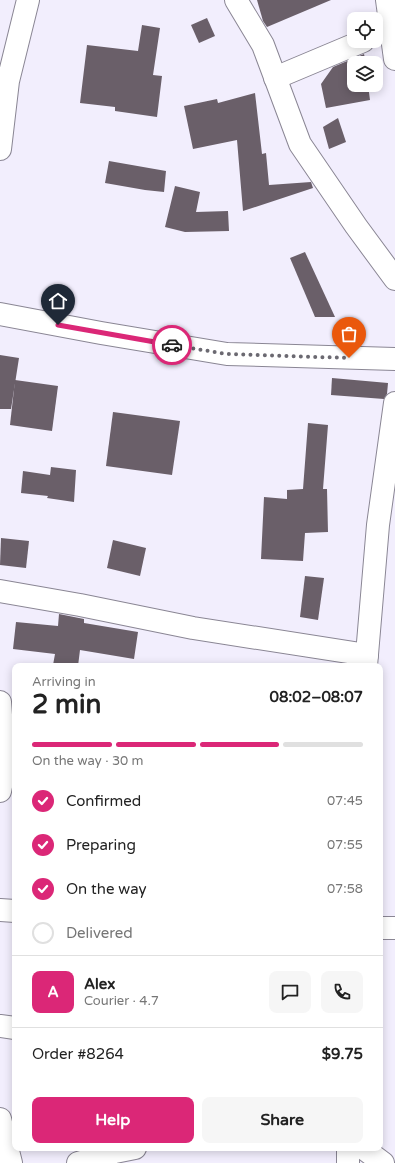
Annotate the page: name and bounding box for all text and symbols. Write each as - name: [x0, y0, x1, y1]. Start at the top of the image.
- map controls: [347, 12, 383, 92]
- button: locate: [347, 12, 383, 48]
- button: layers: [347, 56, 383, 92]
- pin: [41, 284, 75, 325]
- icon: home: [47, 290, 69, 312]
- pin: [332, 317, 366, 358]
- icon: bag: [338, 323, 360, 345]
- courier: [152, 325, 192, 365]
- icon: car: [161, 334, 183, 356]
- text: Arriving in: [32, 674, 96, 690]
- text: 08:02–08:07: [270, 688, 363, 706]
- text: 2 min: [32, 689, 101, 720]
- text: On the way · 30 m: [32, 753, 144, 769]
- icon: check: [32, 790, 54, 812]
- text: Confirmed: [66, 792, 141, 810]
- text: 07:45: [327, 793, 363, 809]
- icon: check: [32, 834, 54, 856]
- text: Preparing: [66, 836, 136, 854]
- text: 07:55: [327, 837, 363, 853]
- icon: check: [32, 878, 54, 900]
- text: On the way: [66, 880, 146, 898]
- text: 07:58: [327, 881, 363, 897]
- text: Delivered: [66, 924, 133, 942]
- button: chat: [269, 971, 311, 1013]
- button: phone: [321, 971, 363, 1013]
- text: Alex: [84, 975, 115, 993]
- text: A: [47, 983, 59, 1001]
- text: Courier · 4.7: [84, 993, 159, 1009]
- text: Order #8264: [32, 1045, 124, 1063]
- text: $9.75: [322, 1045, 363, 1063]
- button: Help: [32, 1097, 194, 1143]
- button: Share: [202, 1097, 363, 1143]

